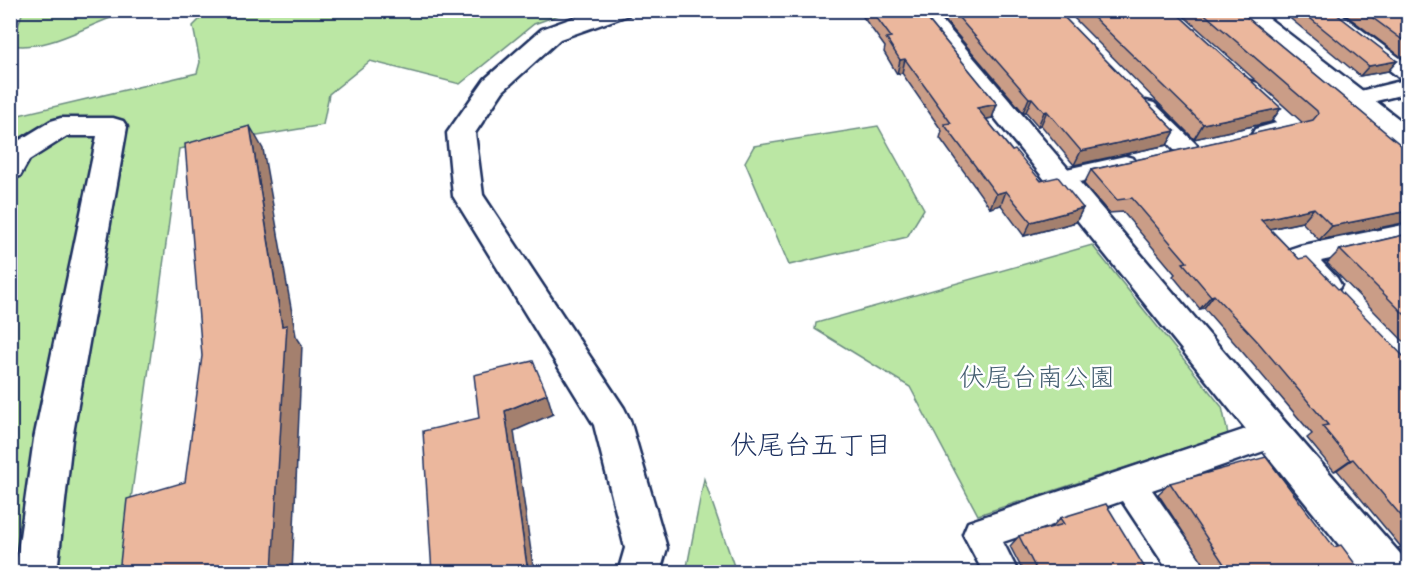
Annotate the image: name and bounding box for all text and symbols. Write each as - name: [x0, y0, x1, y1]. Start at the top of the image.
- park label: 伏尾台南公園: [959, 361, 1115, 393]
- district label: 伏尾台五丁目: [730, 428, 892, 461]

